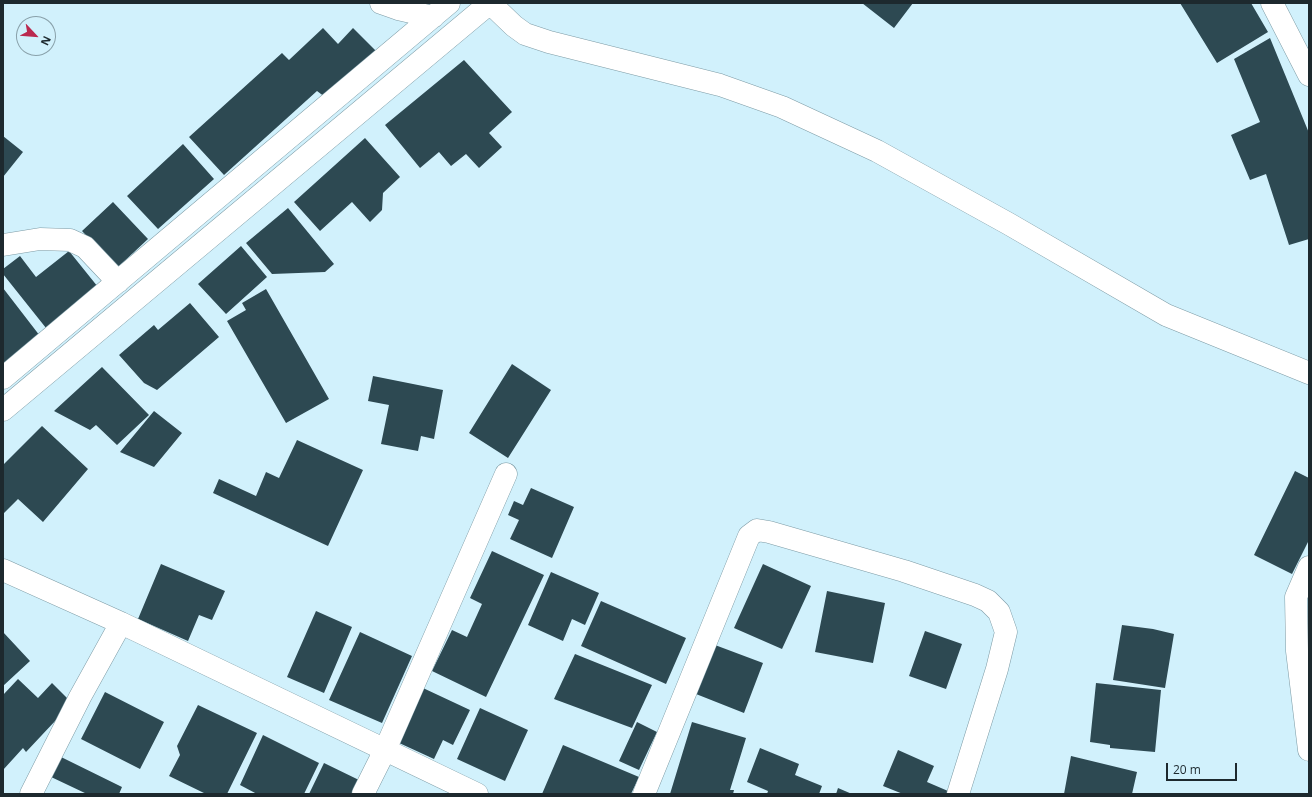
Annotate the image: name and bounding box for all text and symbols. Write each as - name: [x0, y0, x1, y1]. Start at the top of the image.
- north arrow: [16, 16, 56, 56]
- text: N: [38, 34, 55, 48]
- scale bar: [1168, 755, 1239, 781]
- text: 20 m: [1173, 761, 1201, 778]

